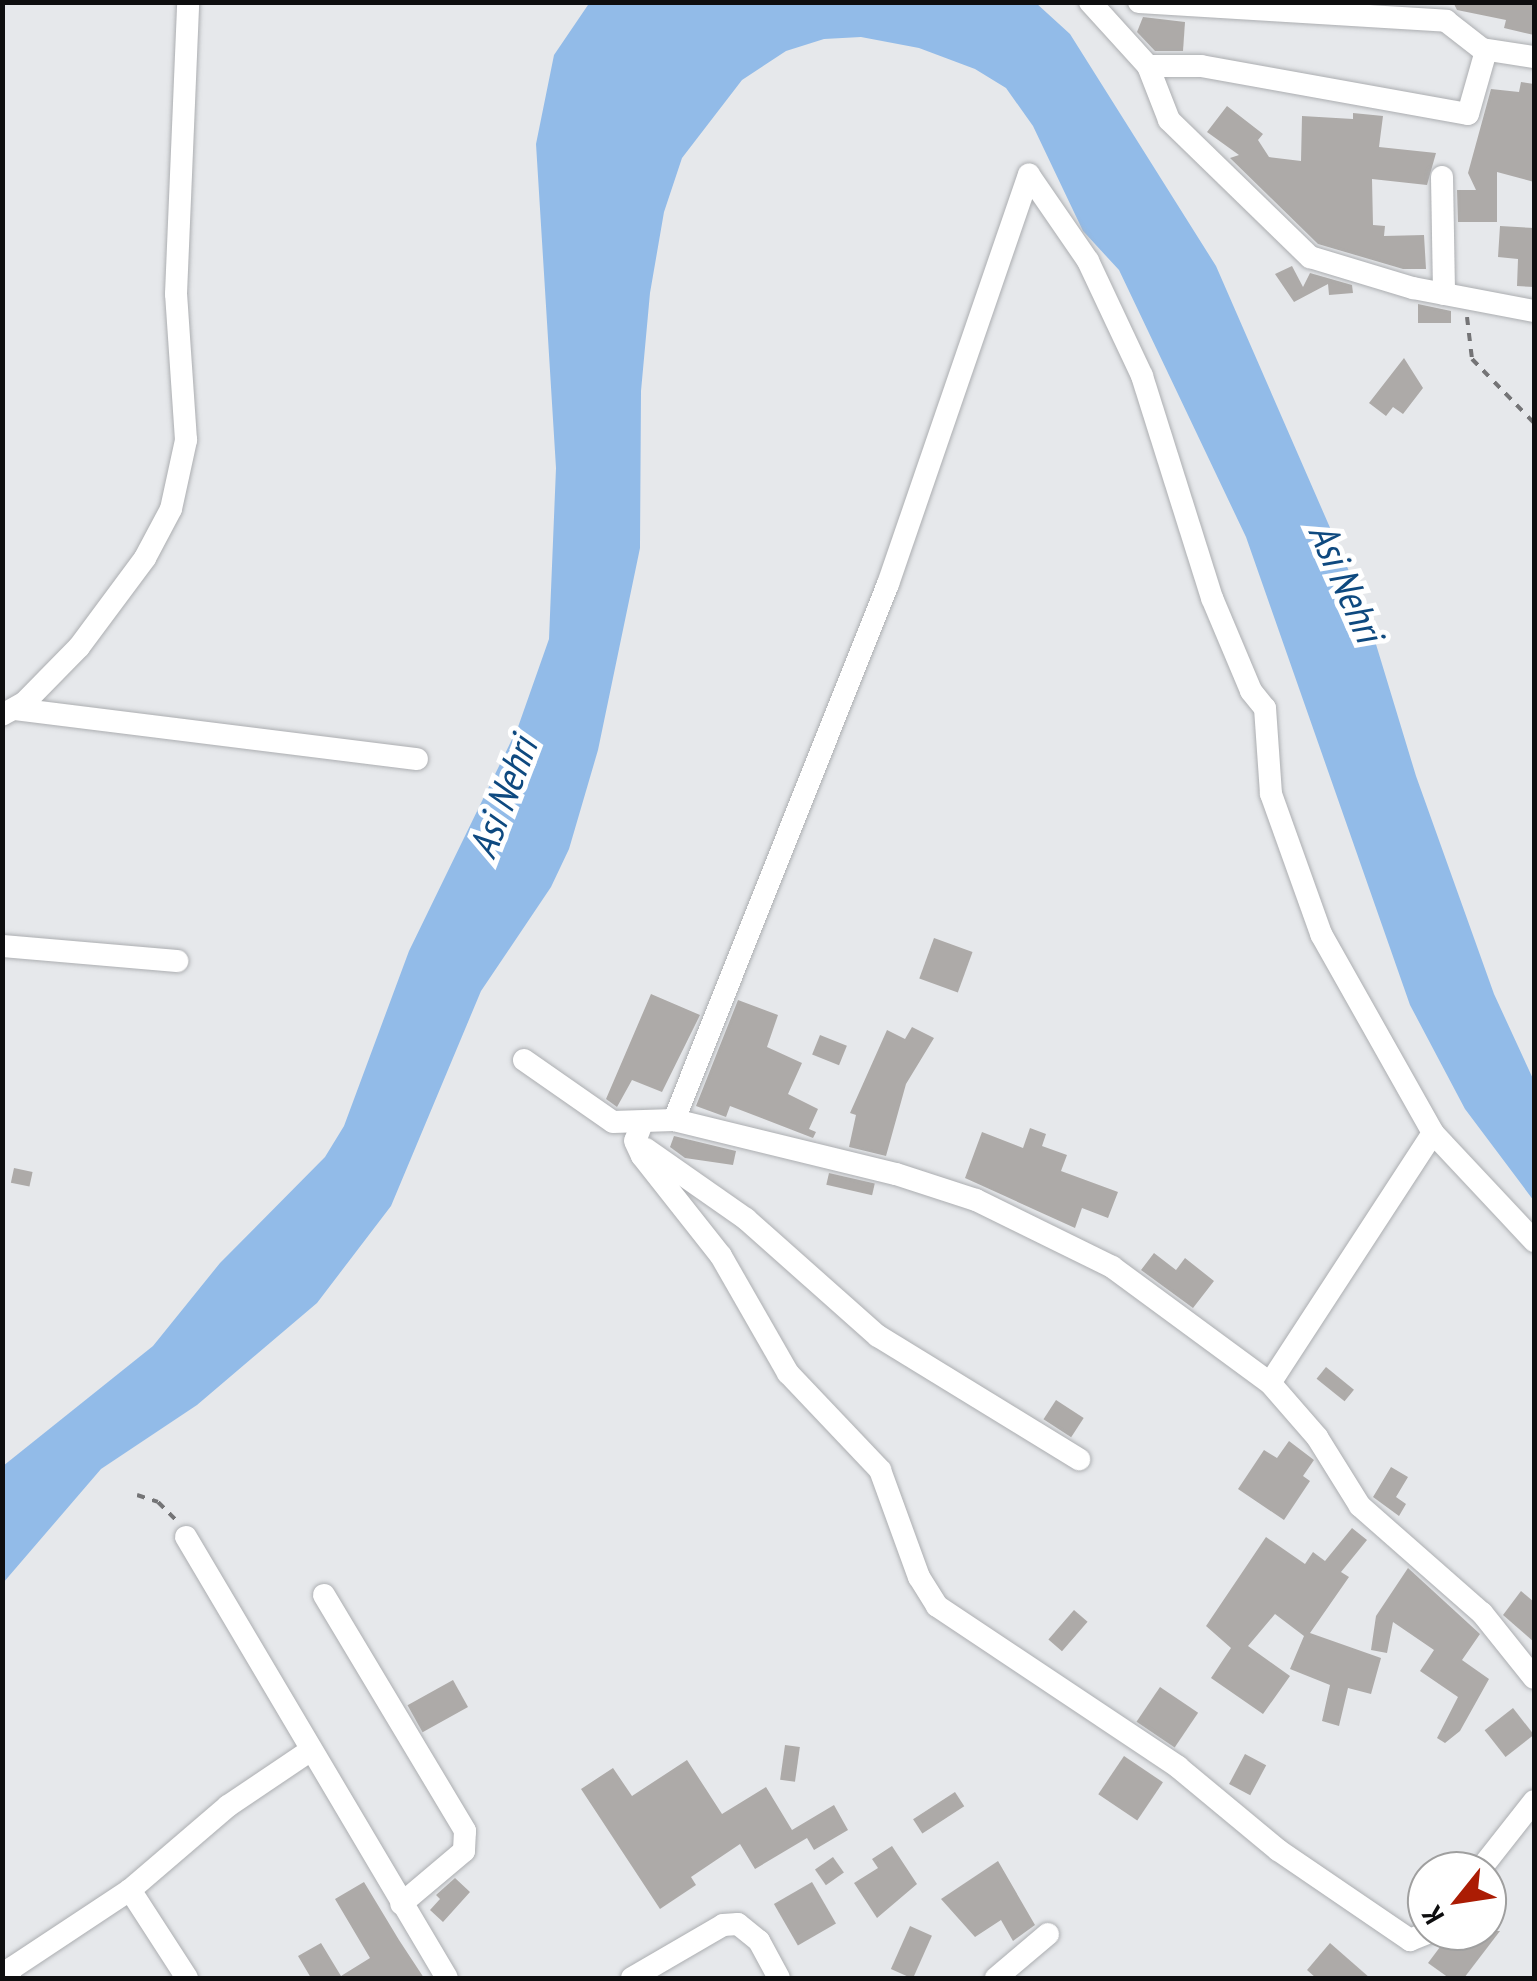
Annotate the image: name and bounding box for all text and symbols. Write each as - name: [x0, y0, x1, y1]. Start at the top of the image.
- water label: Asi Nehri: [1300, 515, 1394, 649]
- water label: Asi Nehri: [457, 730, 547, 864]
- north arrow: [1407, 1851, 1507, 1951]
- text: K: [1413, 1900, 1452, 1931]

